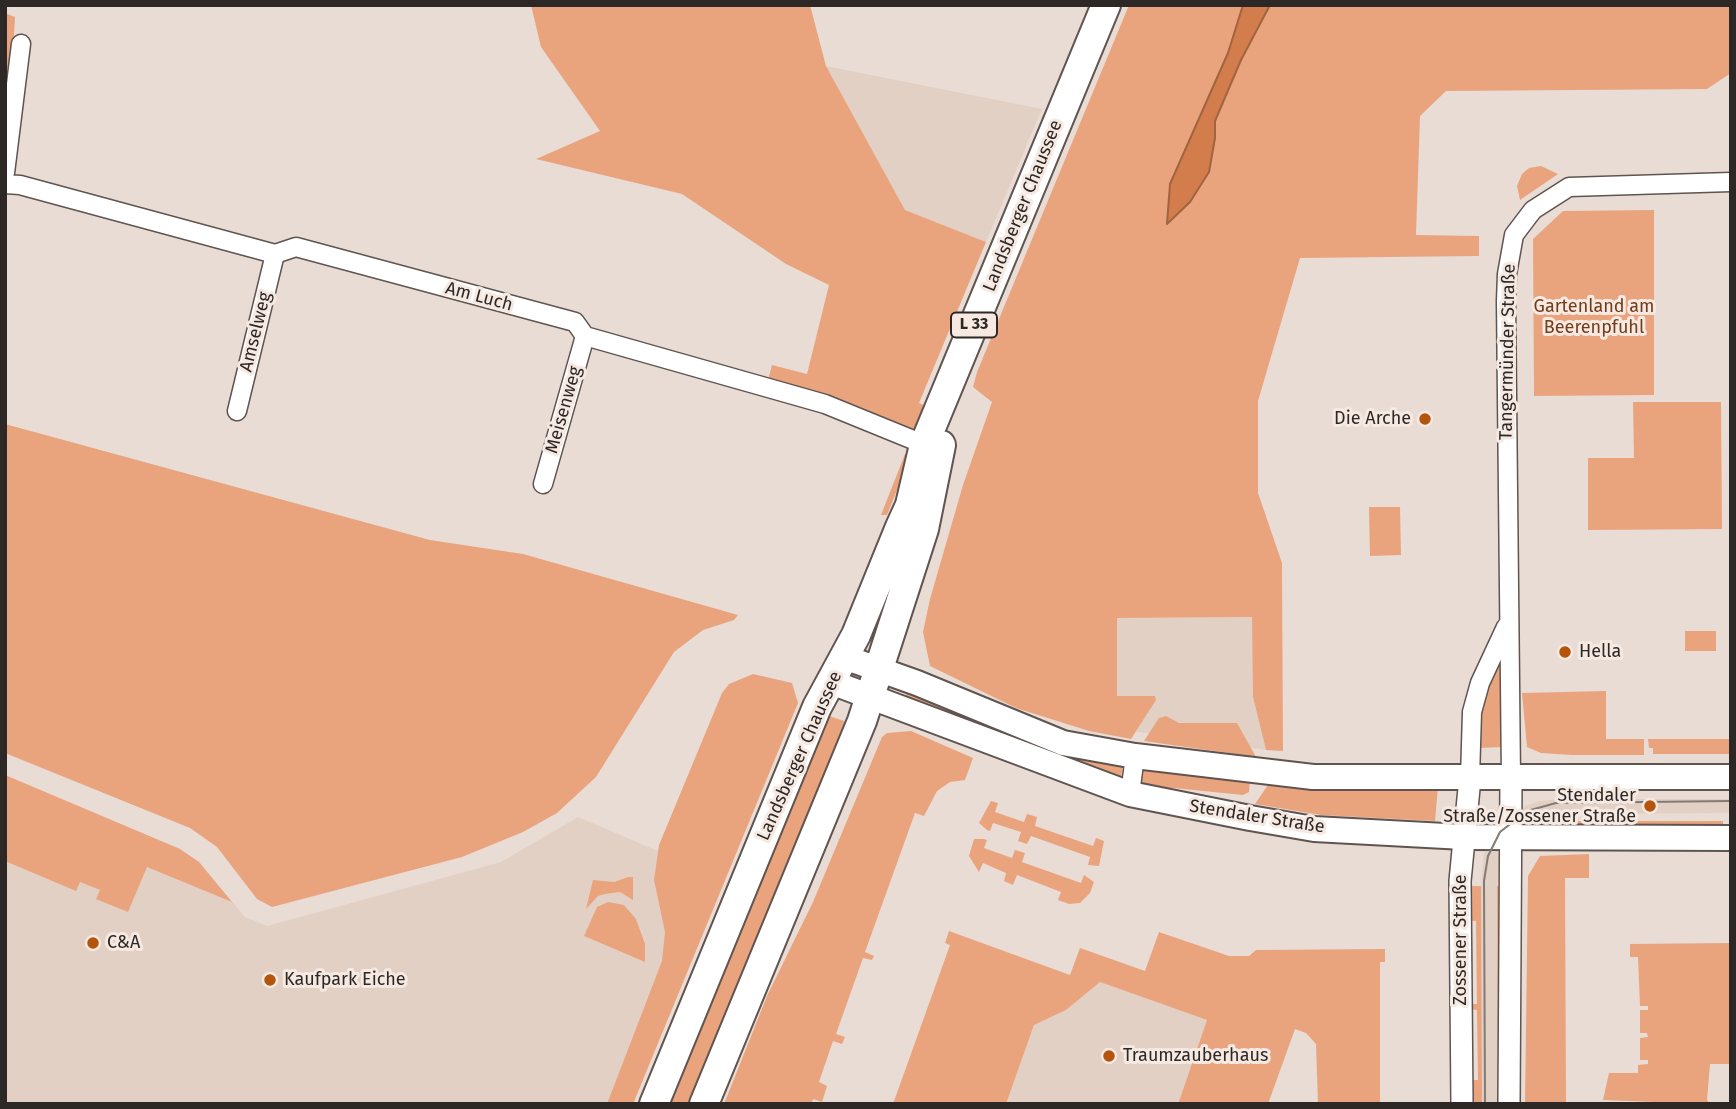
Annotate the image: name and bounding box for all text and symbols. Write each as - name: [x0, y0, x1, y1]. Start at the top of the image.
- street label: Landsberger Chaussee: [979, 117, 1067, 295]
- street label: Tangermünder Straße: [1496, 264, 1520, 440]
- street label: Am Luch: [443, 278, 515, 316]
- street label: Amselweg: [236, 290, 276, 374]
- park label: Gartenland am Beerenpfuhl: [1534, 296, 1654, 338]
- road number: L 33: [951, 312, 997, 338]
- street label: Meisenweg: [541, 364, 587, 456]
- place label: Die Arche: [1334, 408, 1411, 430]
- marker: Die Arche: [1417, 411, 1433, 427]
- place label: Hella: [1579, 641, 1621, 663]
- marker: Hella: [1557, 644, 1573, 660]
- street label: Landsberger Chaussee: [753, 668, 847, 844]
- place label: Stendaler Straße/Zossener Straße: [1443, 785, 1636, 828]
- street label: Stendaler Straße: [1188, 796, 1326, 838]
- marker: Stendaler Straße/Zossener Straße: [1642, 798, 1658, 814]
- street label: Zossener Straße: [1450, 875, 1472, 1005]
- place label: C&A: [107, 932, 140, 954]
- marker: C&A: [85, 935, 101, 951]
- place label: Kaufpark Eiche: [284, 969, 406, 991]
- marker: Kaufpark Eiche: [262, 972, 278, 988]
- place label: Traumzauberhaus: [1123, 1045, 1268, 1067]
- marker: Traumzauberhaus: [1101, 1048, 1117, 1064]

